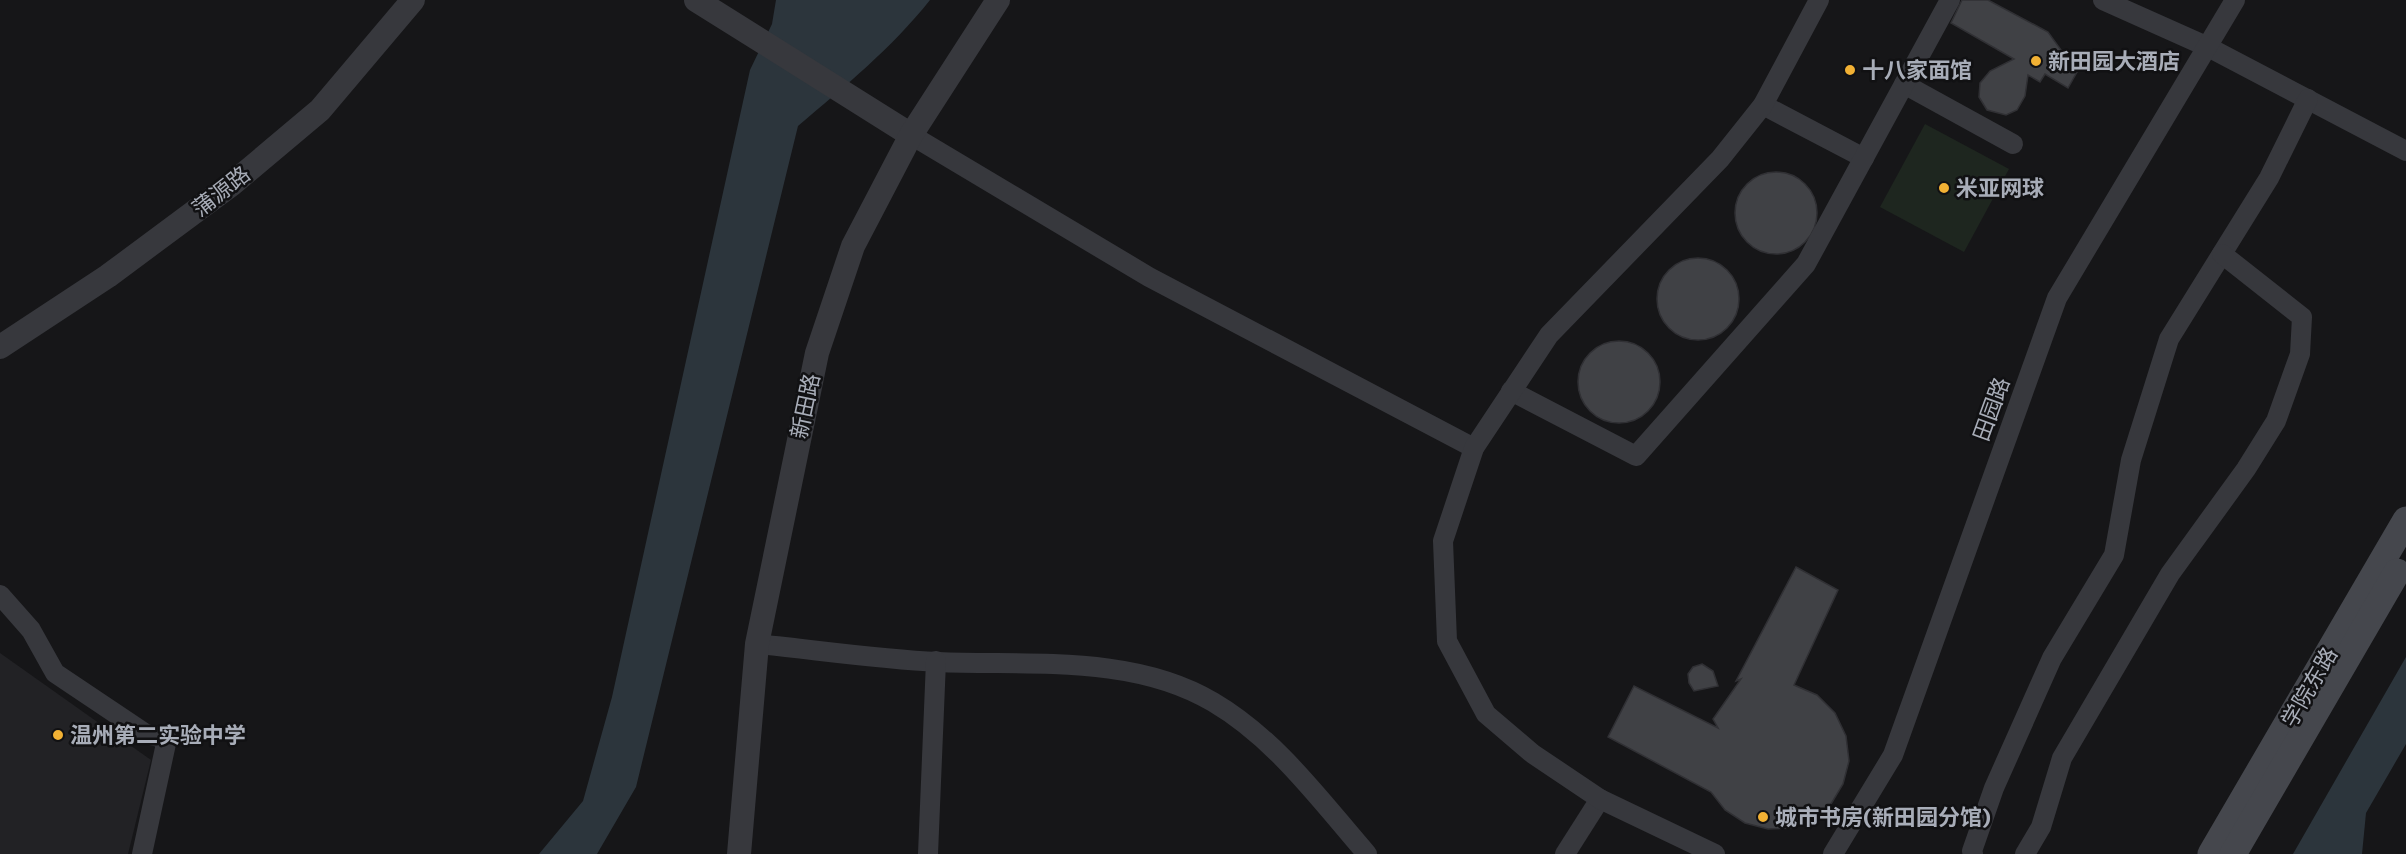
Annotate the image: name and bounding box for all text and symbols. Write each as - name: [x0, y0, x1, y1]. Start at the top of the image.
- place label: 新田园大酒店: [2048, 47, 2180, 74]
- marker: 新田园大酒店: [2029, 54, 2043, 68]
- place label: 十八家面馆: [1862, 56, 1972, 83]
- marker: 十八家面馆: [1843, 63, 1857, 77]
- street label: 蒲源路: [186, 160, 255, 222]
- place label: 米亚网球: [1956, 174, 2044, 201]
- marker: 米亚网球: [1937, 181, 1951, 195]
- street label: 新田路: [784, 371, 825, 441]
- street label: 田园路: [1967, 373, 2015, 444]
- street label: 学院东路: [2275, 642, 2342, 732]
- place label: 温州第二实验中学: [70, 721, 246, 748]
- marker: 温州第二实验中学: [51, 728, 65, 742]
- place label: 城市书房(新田园分馆): [1775, 803, 1991, 830]
- marker: 城市书房(新田园分馆): [1756, 810, 1770, 824]

